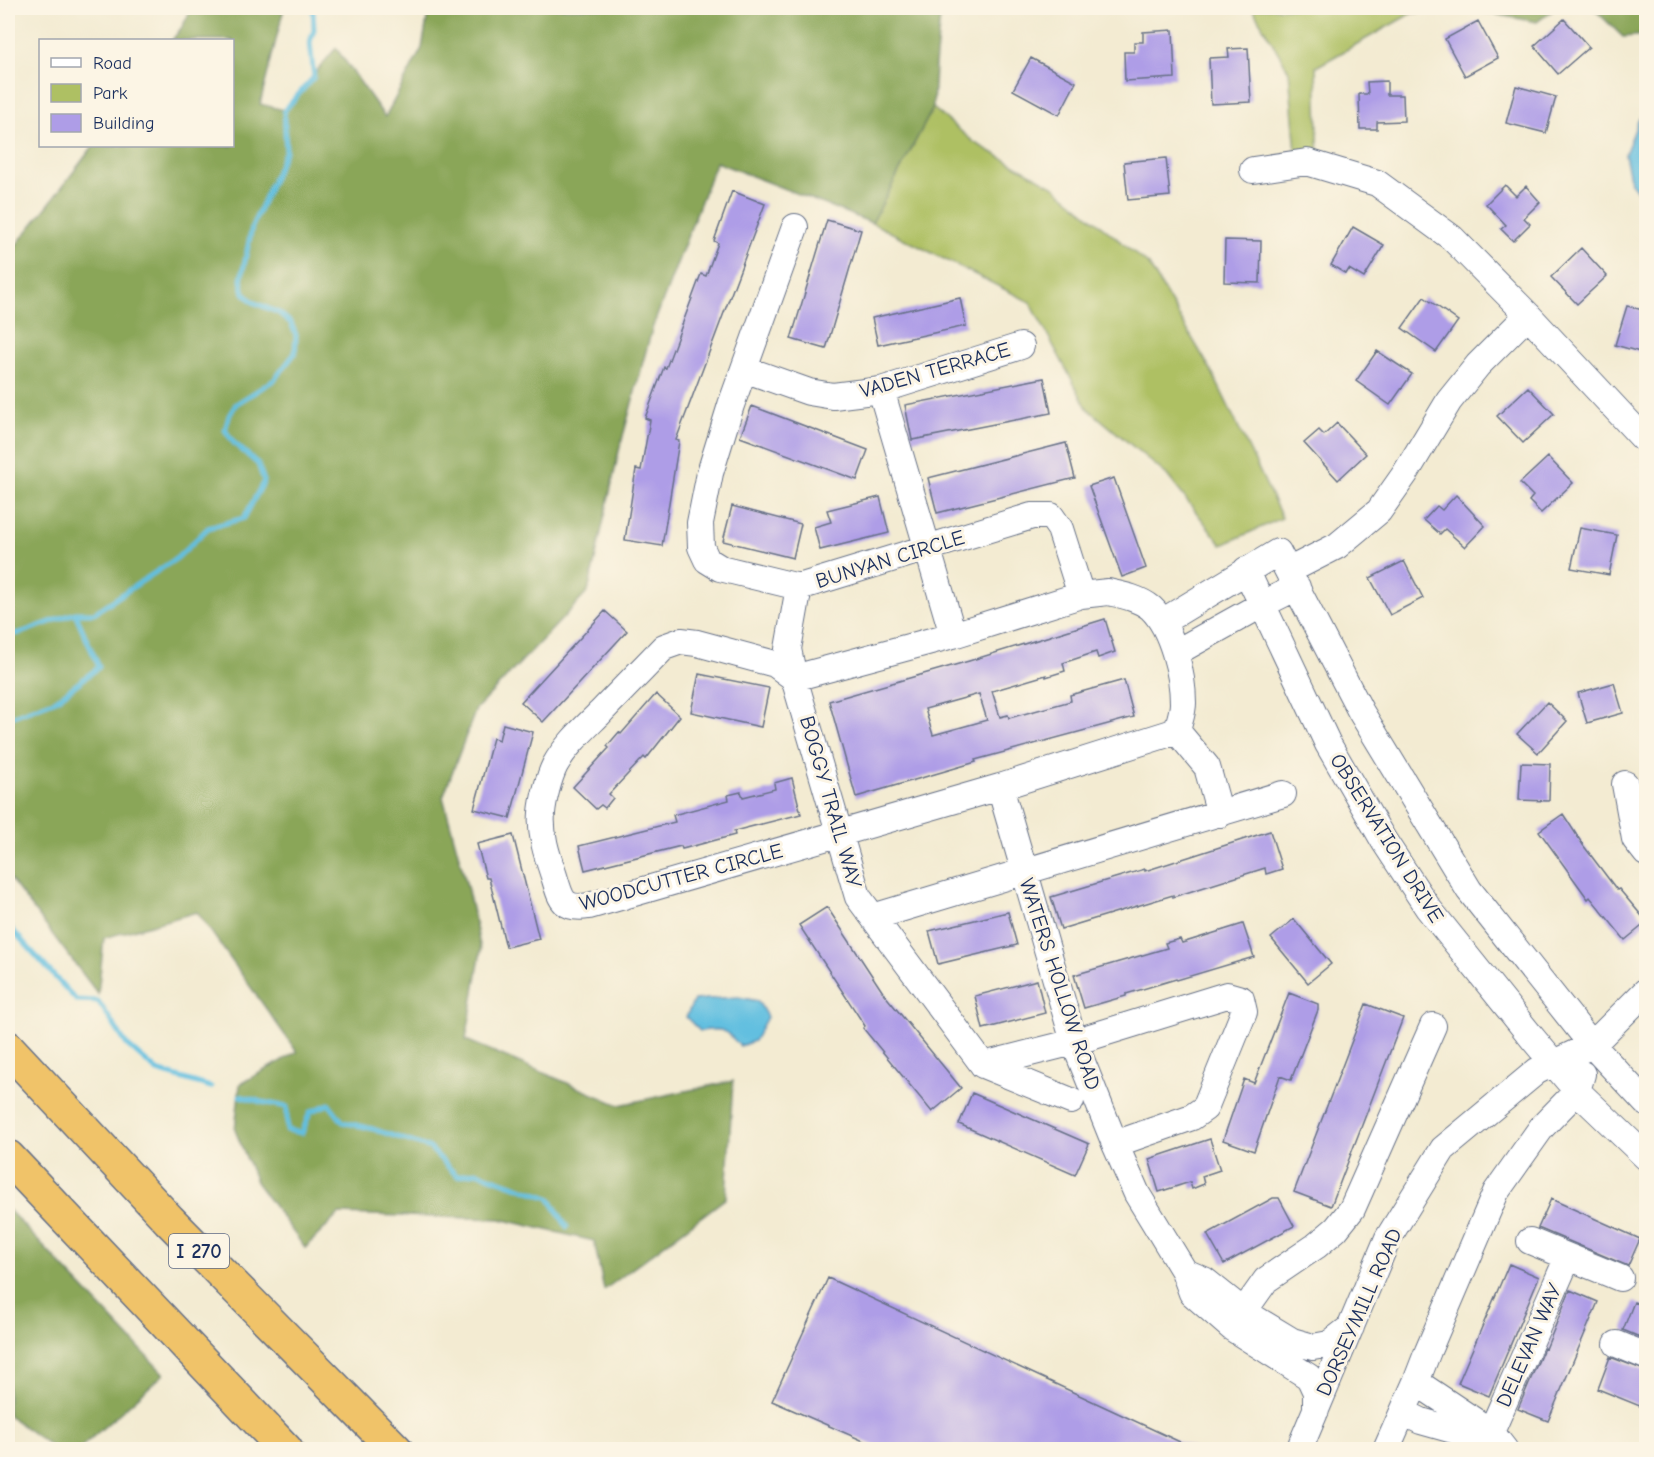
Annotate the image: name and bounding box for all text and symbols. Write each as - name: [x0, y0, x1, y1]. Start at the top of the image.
- legend: [39, 39, 234, 147]
- text: Road: [93, 53, 132, 74]
- text: Park: [93, 83, 128, 104]
- text: Building: [93, 113, 155, 134]
- street label: VADEN TERRACE: [857, 337, 1013, 403]
- street label: BUNYAN CIRCLE: [813, 525, 967, 593]
- street label: BOGGY TRAIL WAY: [795, 713, 867, 891]
- street label: OBSERVATION DRIVE: [1325, 749, 1449, 927]
- street label: WOODCUTTER CIRCLE: [577, 838, 785, 916]
- street label: WATERS HOLLOW ROAD: [1014, 875, 1106, 1093]
- street label: DORSEYMILL ROAD: [1311, 1224, 1407, 1400]
- road number: I 270: [169, 1234, 229, 1268]
- street label: DELEVAN WAY: [1491, 1279, 1567, 1410]

